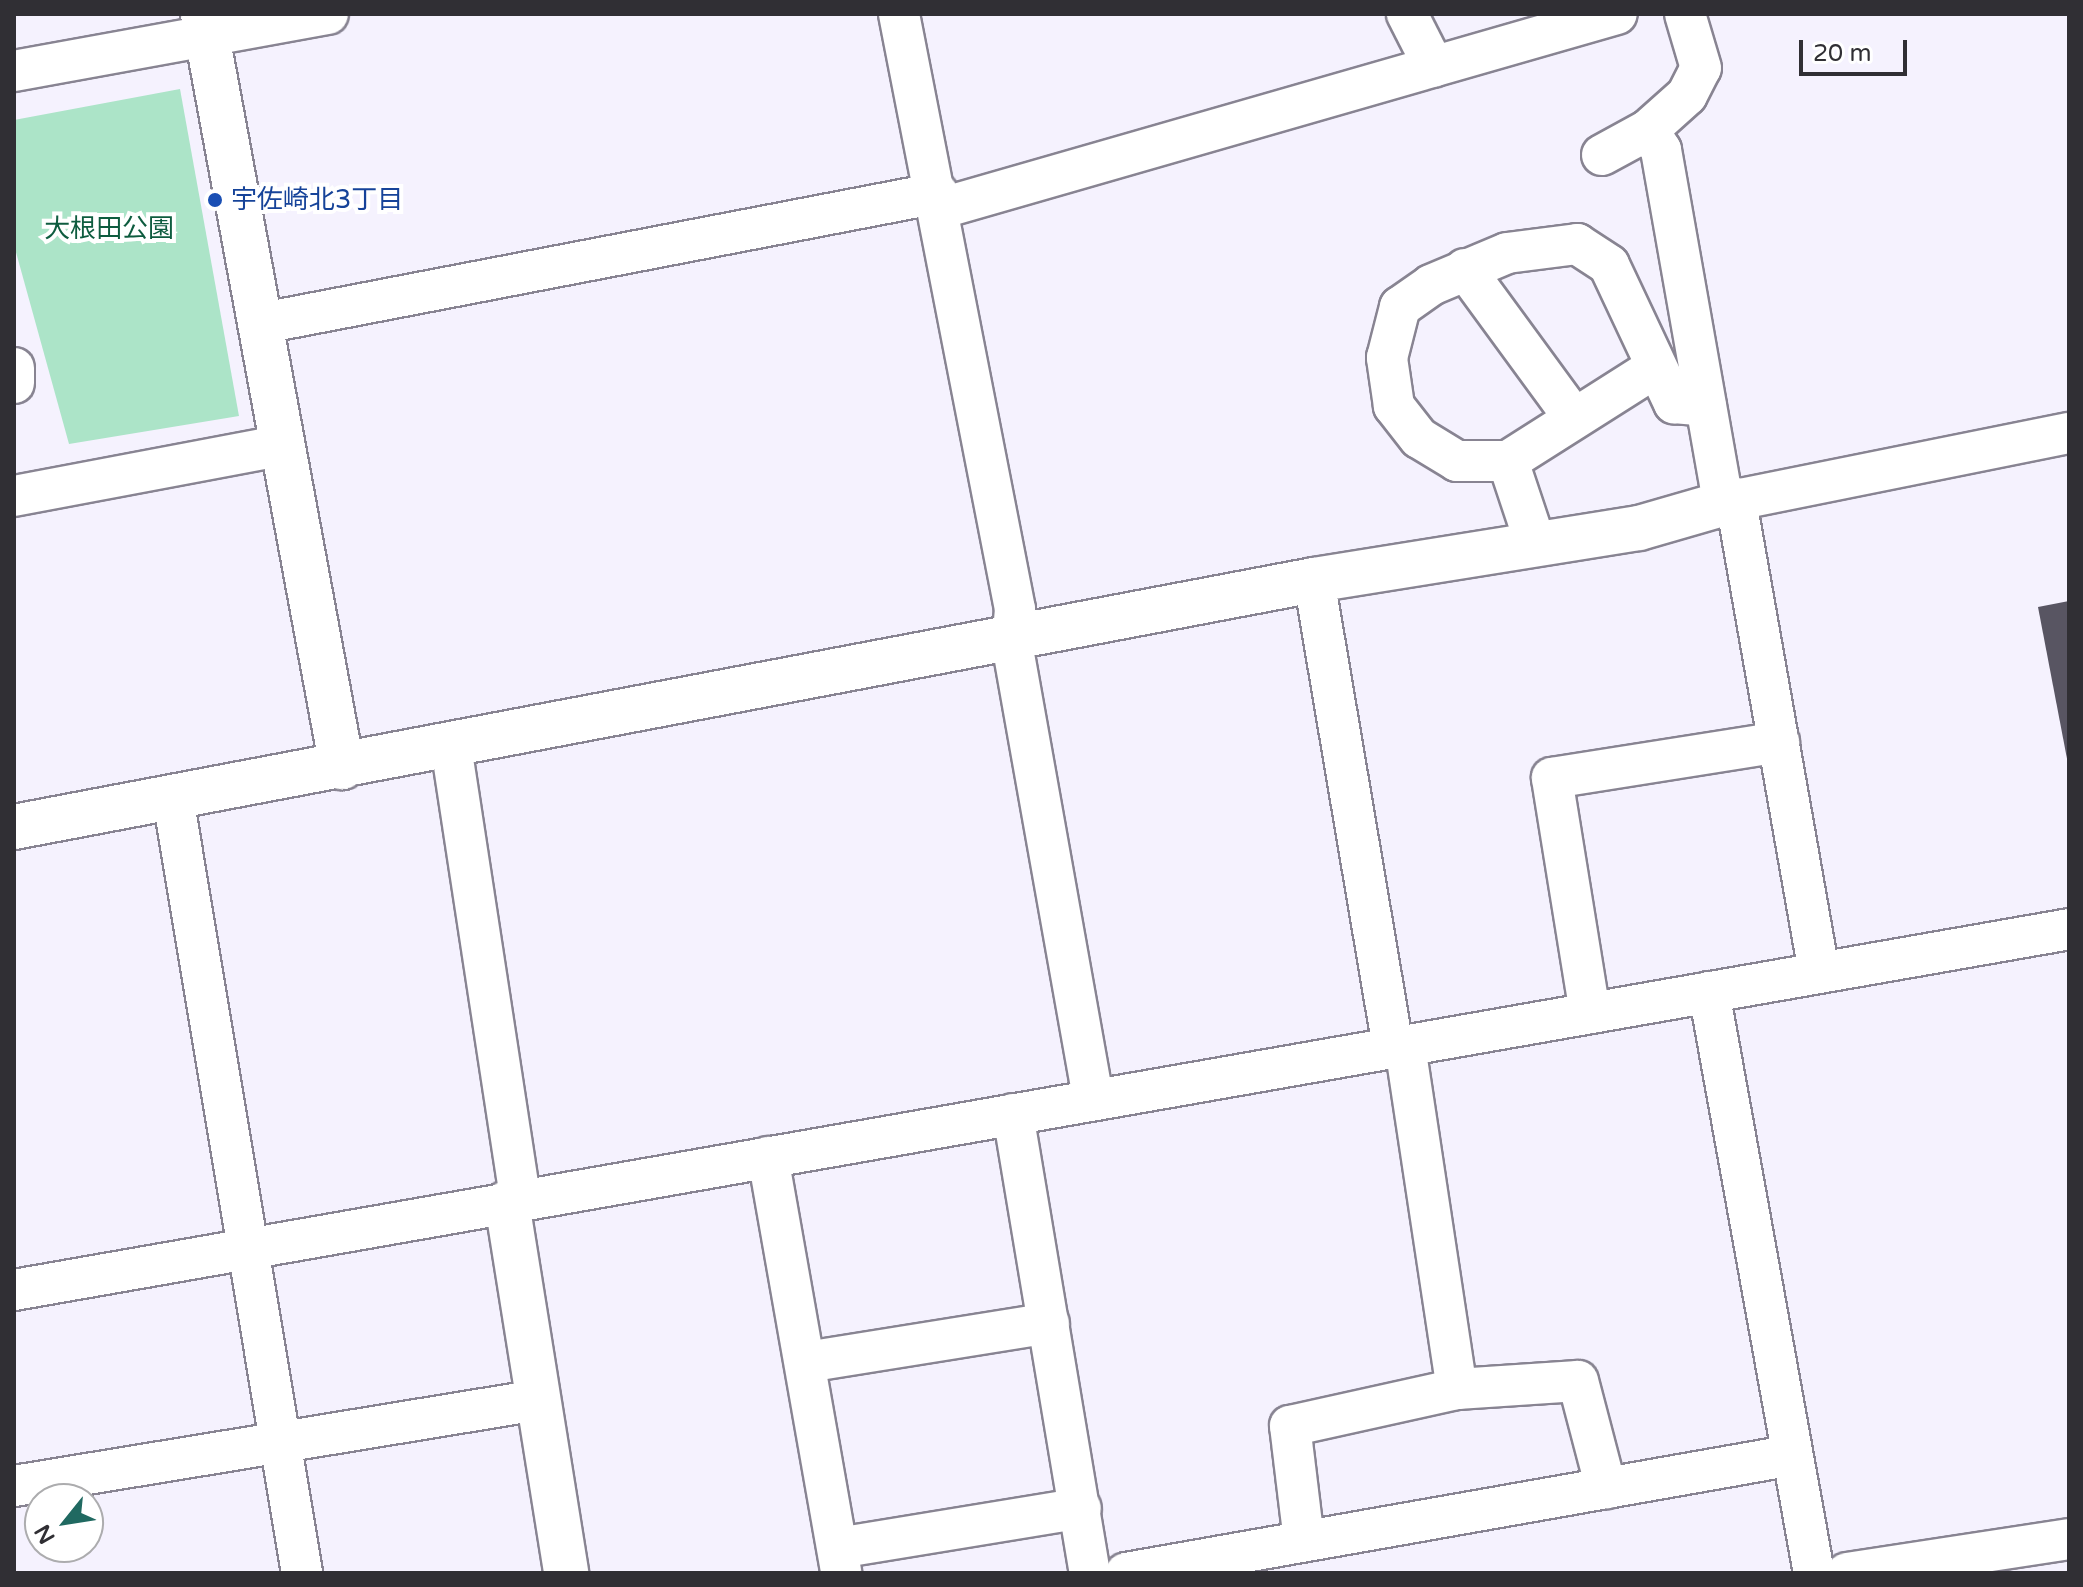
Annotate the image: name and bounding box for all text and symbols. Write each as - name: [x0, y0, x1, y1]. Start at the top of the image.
- scale bar: [1803, 24, 1911, 74]
- text: 20 m: [1813, 39, 1871, 68]
- place label: 宇佐崎北3丁目: [231, 184, 403, 216]
- marker: 宇佐崎北3丁目: [206, 191, 224, 209]
- park label: 大根田公園: [44, 213, 174, 245]
- north arrow: [24, 1483, 104, 1563]
- text: N: [29, 1520, 61, 1548]

